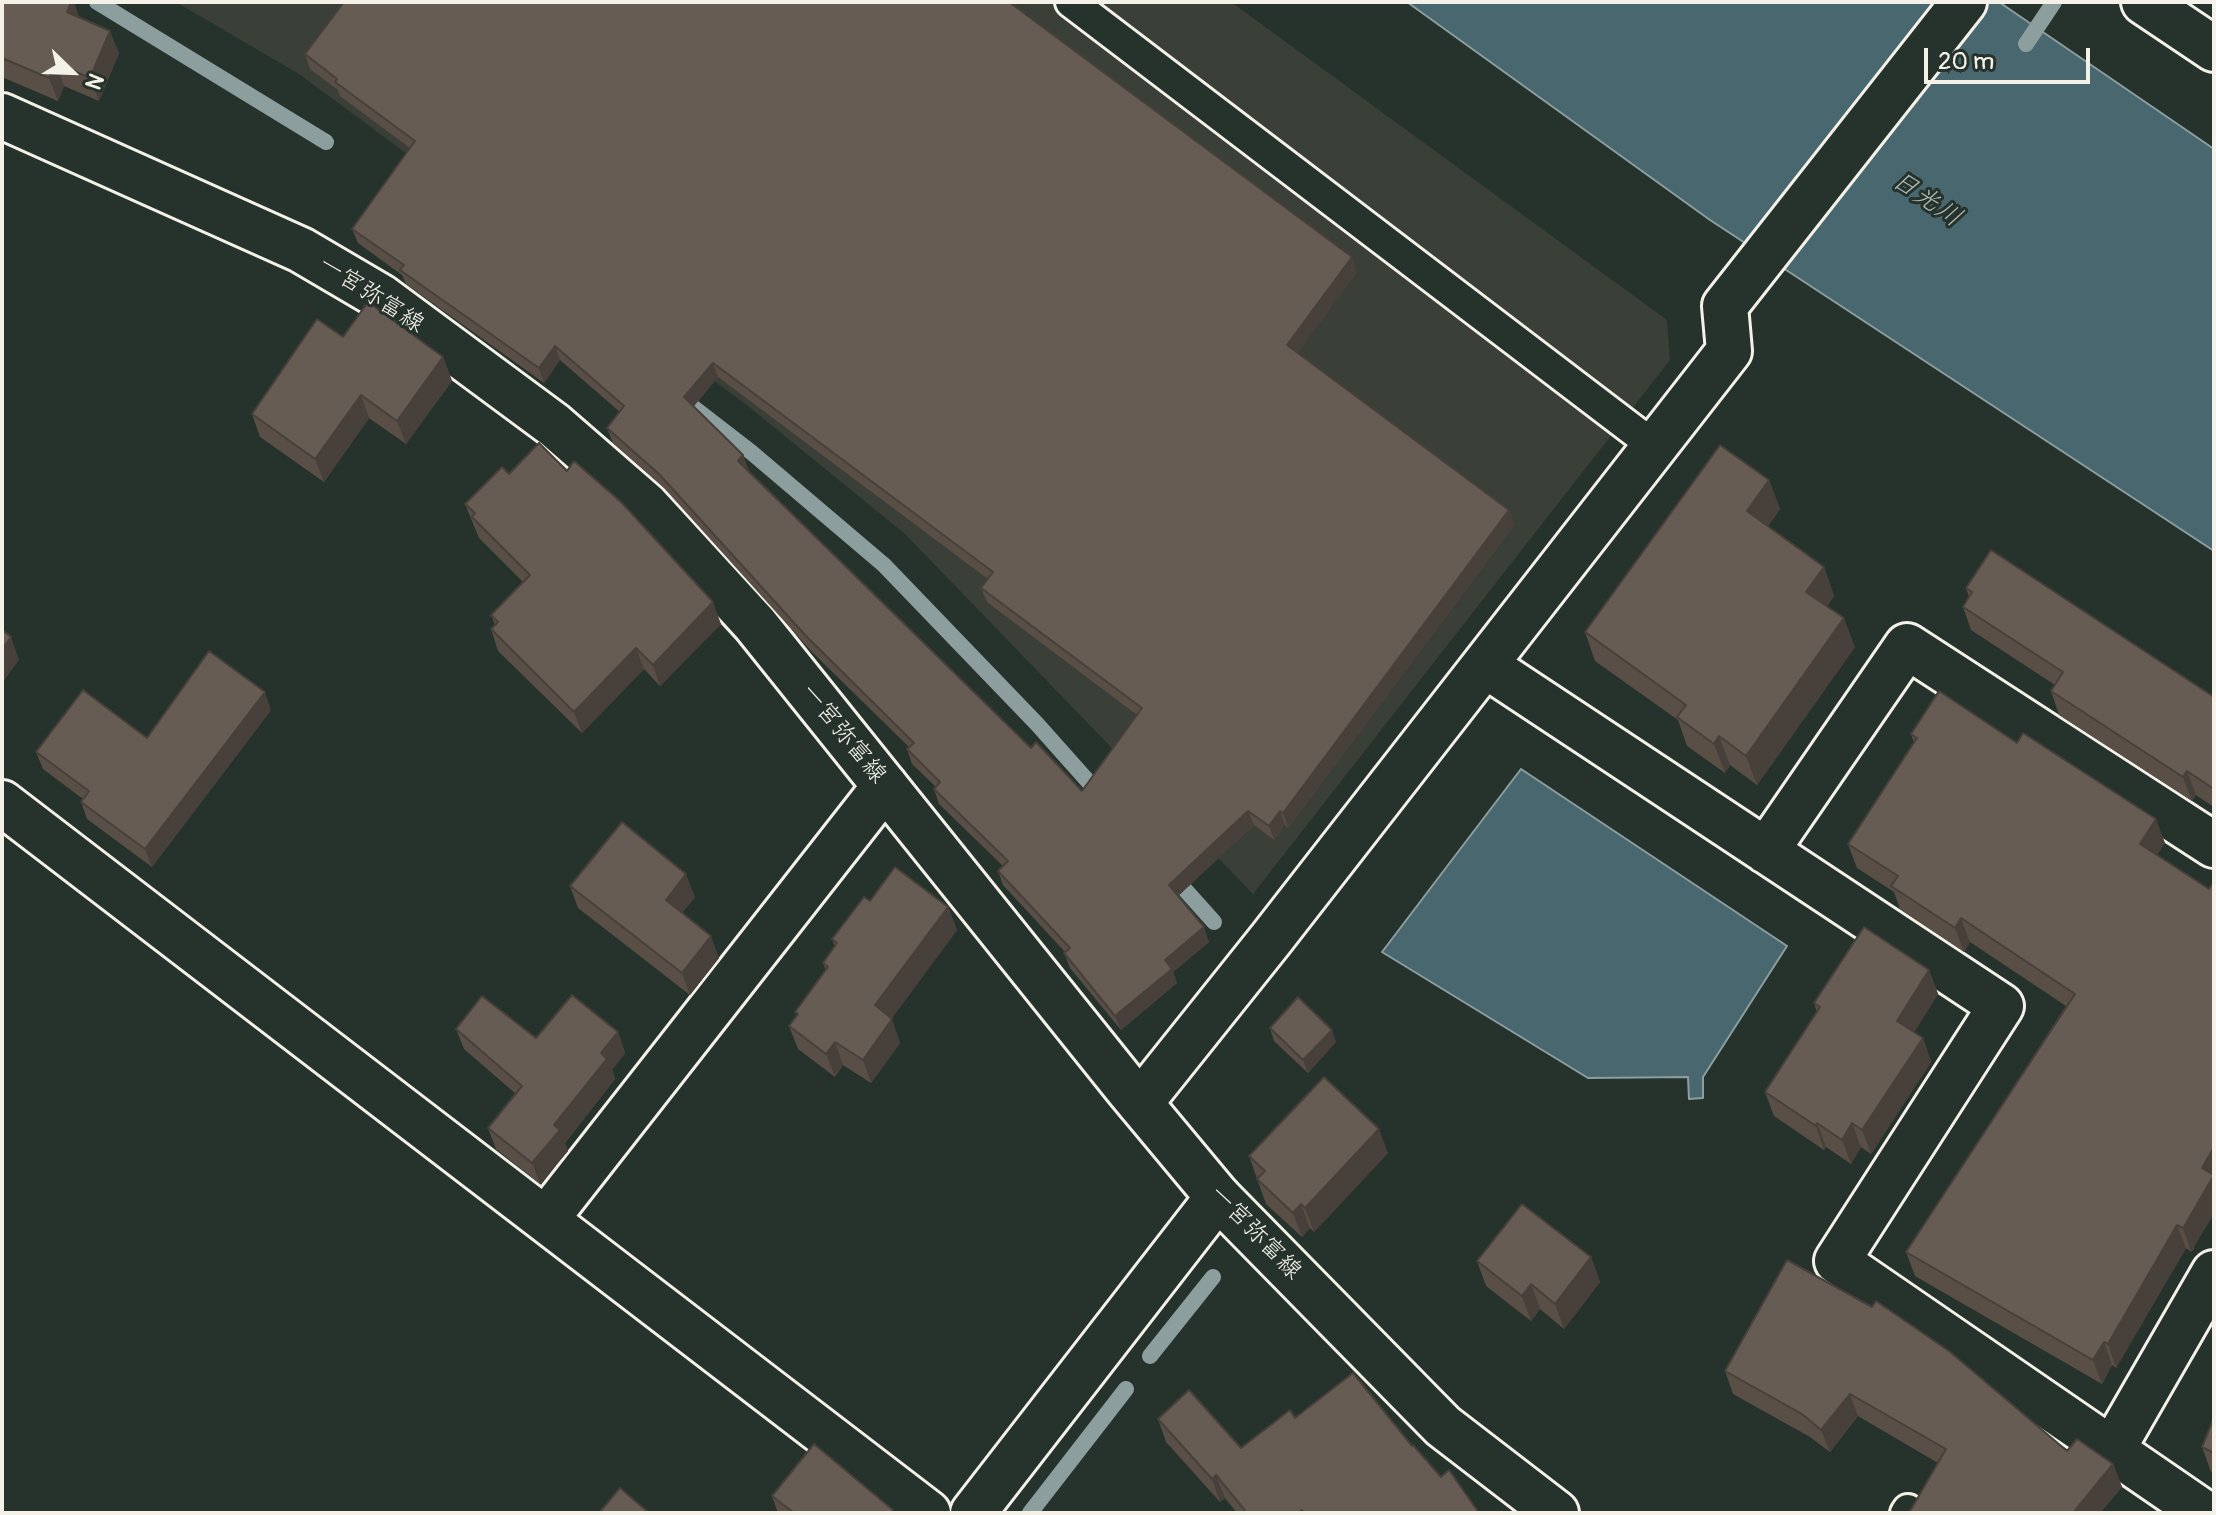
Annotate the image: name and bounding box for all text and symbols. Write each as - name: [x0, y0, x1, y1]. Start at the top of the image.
- north arrow: [32, 32, 112, 112]
- scale bar: [1928, 32, 2094, 82]
- text: 20 m: [1938, 47, 1994, 76]
- text: N: [78, 69, 110, 94]
- water label: 日光川: [1885, 165, 1967, 235]
- street label: 一宮弥富線: [313, 250, 429, 340]
- street label: 一宮弥富線: [794, 678, 892, 790]
- street label: 一宮弥富線: [1203, 1180, 1307, 1286]

